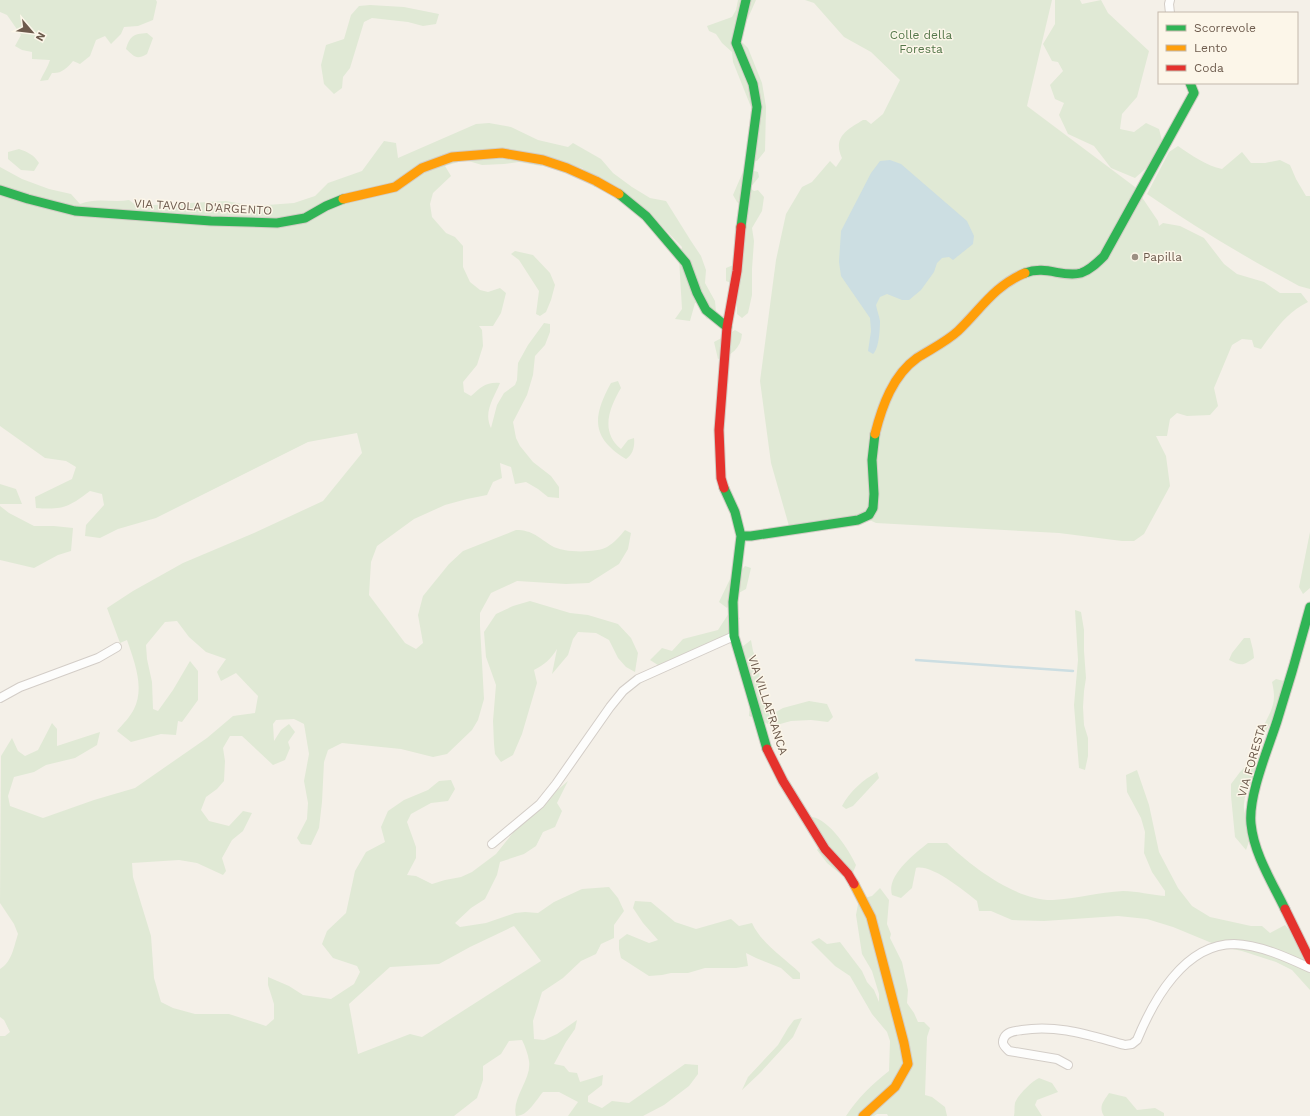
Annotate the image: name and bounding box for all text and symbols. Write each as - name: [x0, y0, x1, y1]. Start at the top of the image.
- north arrow: [12, 12, 52, 52]
- legend: [1158, 12, 1298, 84]
- text: Scorrevole: [1194, 21, 1256, 35]
- park label: Colle della Foresta: [890, 28, 952, 56]
- text: N: [33, 30, 48, 43]
- text: Lento: [1194, 41, 1228, 55]
- text: Coda: [1194, 61, 1224, 75]
- street label: VIA TAVOLA D'ARGENTO: [134, 196, 272, 218]
- place label: Papilla: [1143, 250, 1182, 264]
- marker: Papilla: [1130, 252, 1140, 262]
- street label: VIA VILLAFRANCA: [745, 653, 791, 757]
- street label: VIA FORESTA: [1235, 721, 1269, 798]

